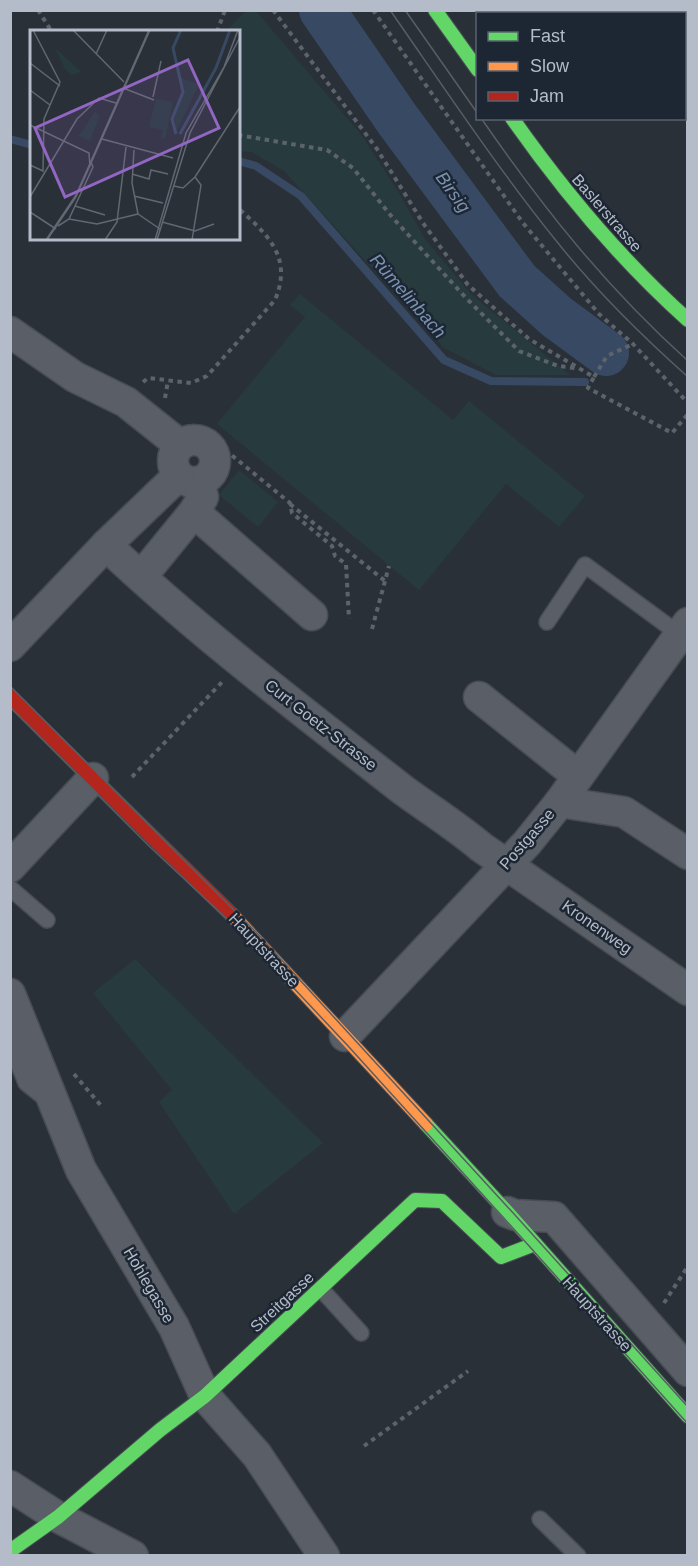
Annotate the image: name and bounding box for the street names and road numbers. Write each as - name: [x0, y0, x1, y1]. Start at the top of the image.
- street label: Baslerstrasse: [569, 171, 645, 255]
- street label: Curt Goetz-Strasse: [262, 676, 380, 774]
- street label: Postgasse: [496, 805, 558, 873]
- street label: Kronenweg: [559, 897, 635, 957]
- street label: Hauptstrasse: [226, 910, 302, 990]
- street label: Hohlegasse: [121, 1244, 178, 1326]
- street label: Streitgasse: [247, 1268, 317, 1336]
- street label: Hauptstrasse: [559, 1273, 635, 1355]

